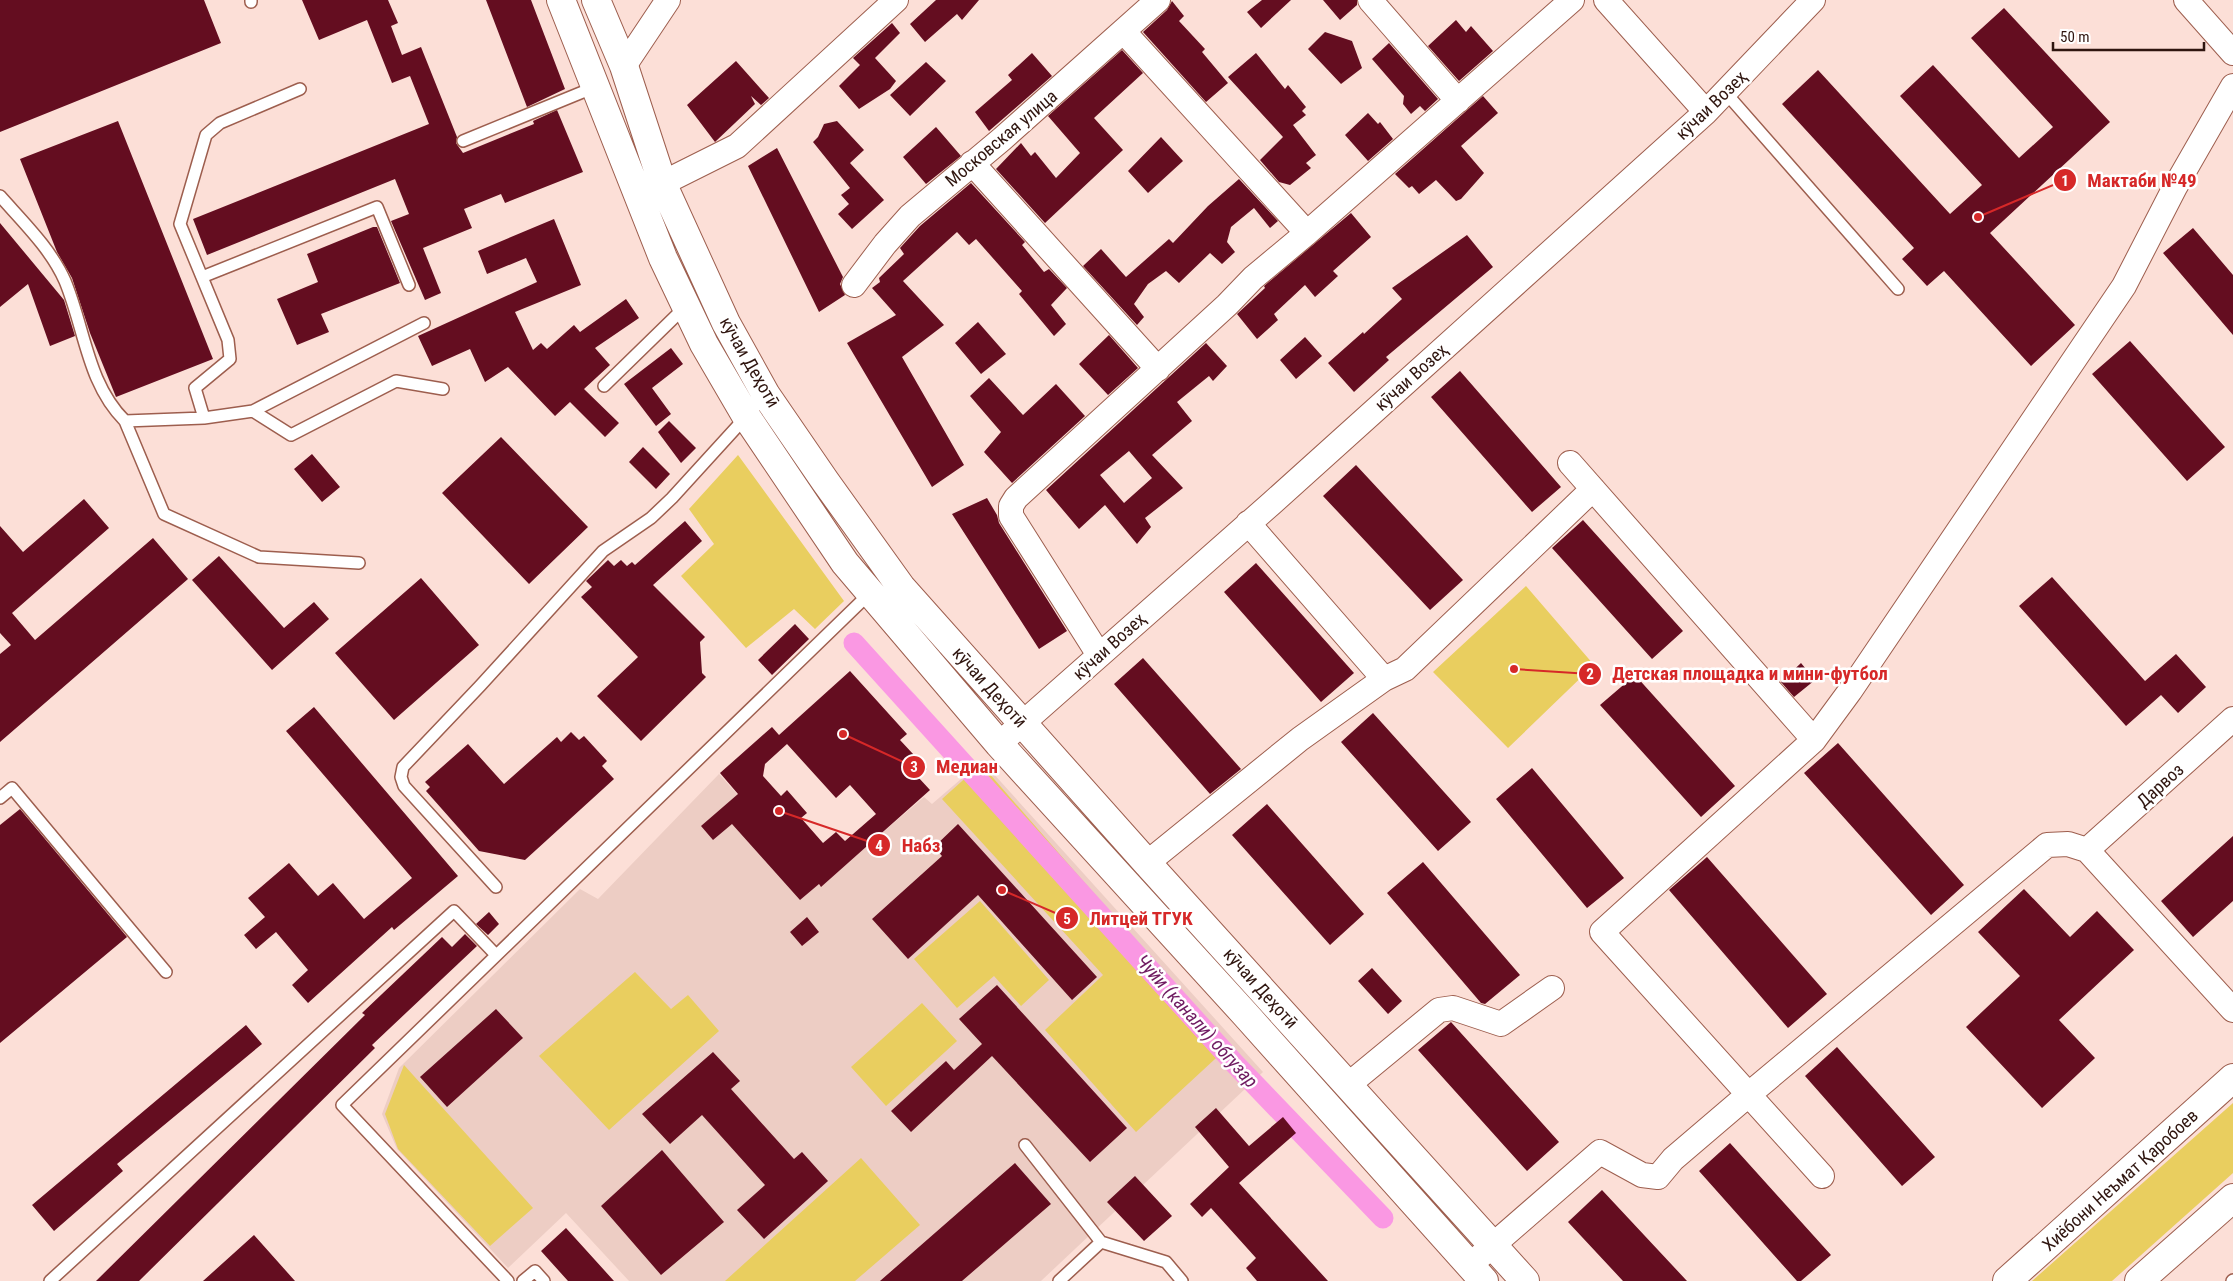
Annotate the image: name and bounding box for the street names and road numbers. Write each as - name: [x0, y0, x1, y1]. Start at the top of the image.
- street label: кӯчаи Возеҳ: [1671, 66, 1751, 144]
- street label: Московская улица: [941, 85, 1061, 191]
- street label: кӯчаи Деҳотӣ: [716, 313, 784, 411]
- street label: кӯчаи Возеҳ: [1370, 339, 1452, 415]
- street label: кӯчаи Возеҳ: [1068, 608, 1150, 684]
- street label: кӯчаи Деҳотӣ: [948, 642, 1032, 732]
- street label: Дарвоз: [2132, 759, 2188, 811]
- street label: кӯчаи Деҳотӣ: [1219, 943, 1303, 1033]
- street label: Хиёбони Неъмат Қаробоев: [2038, 1105, 2202, 1255]

